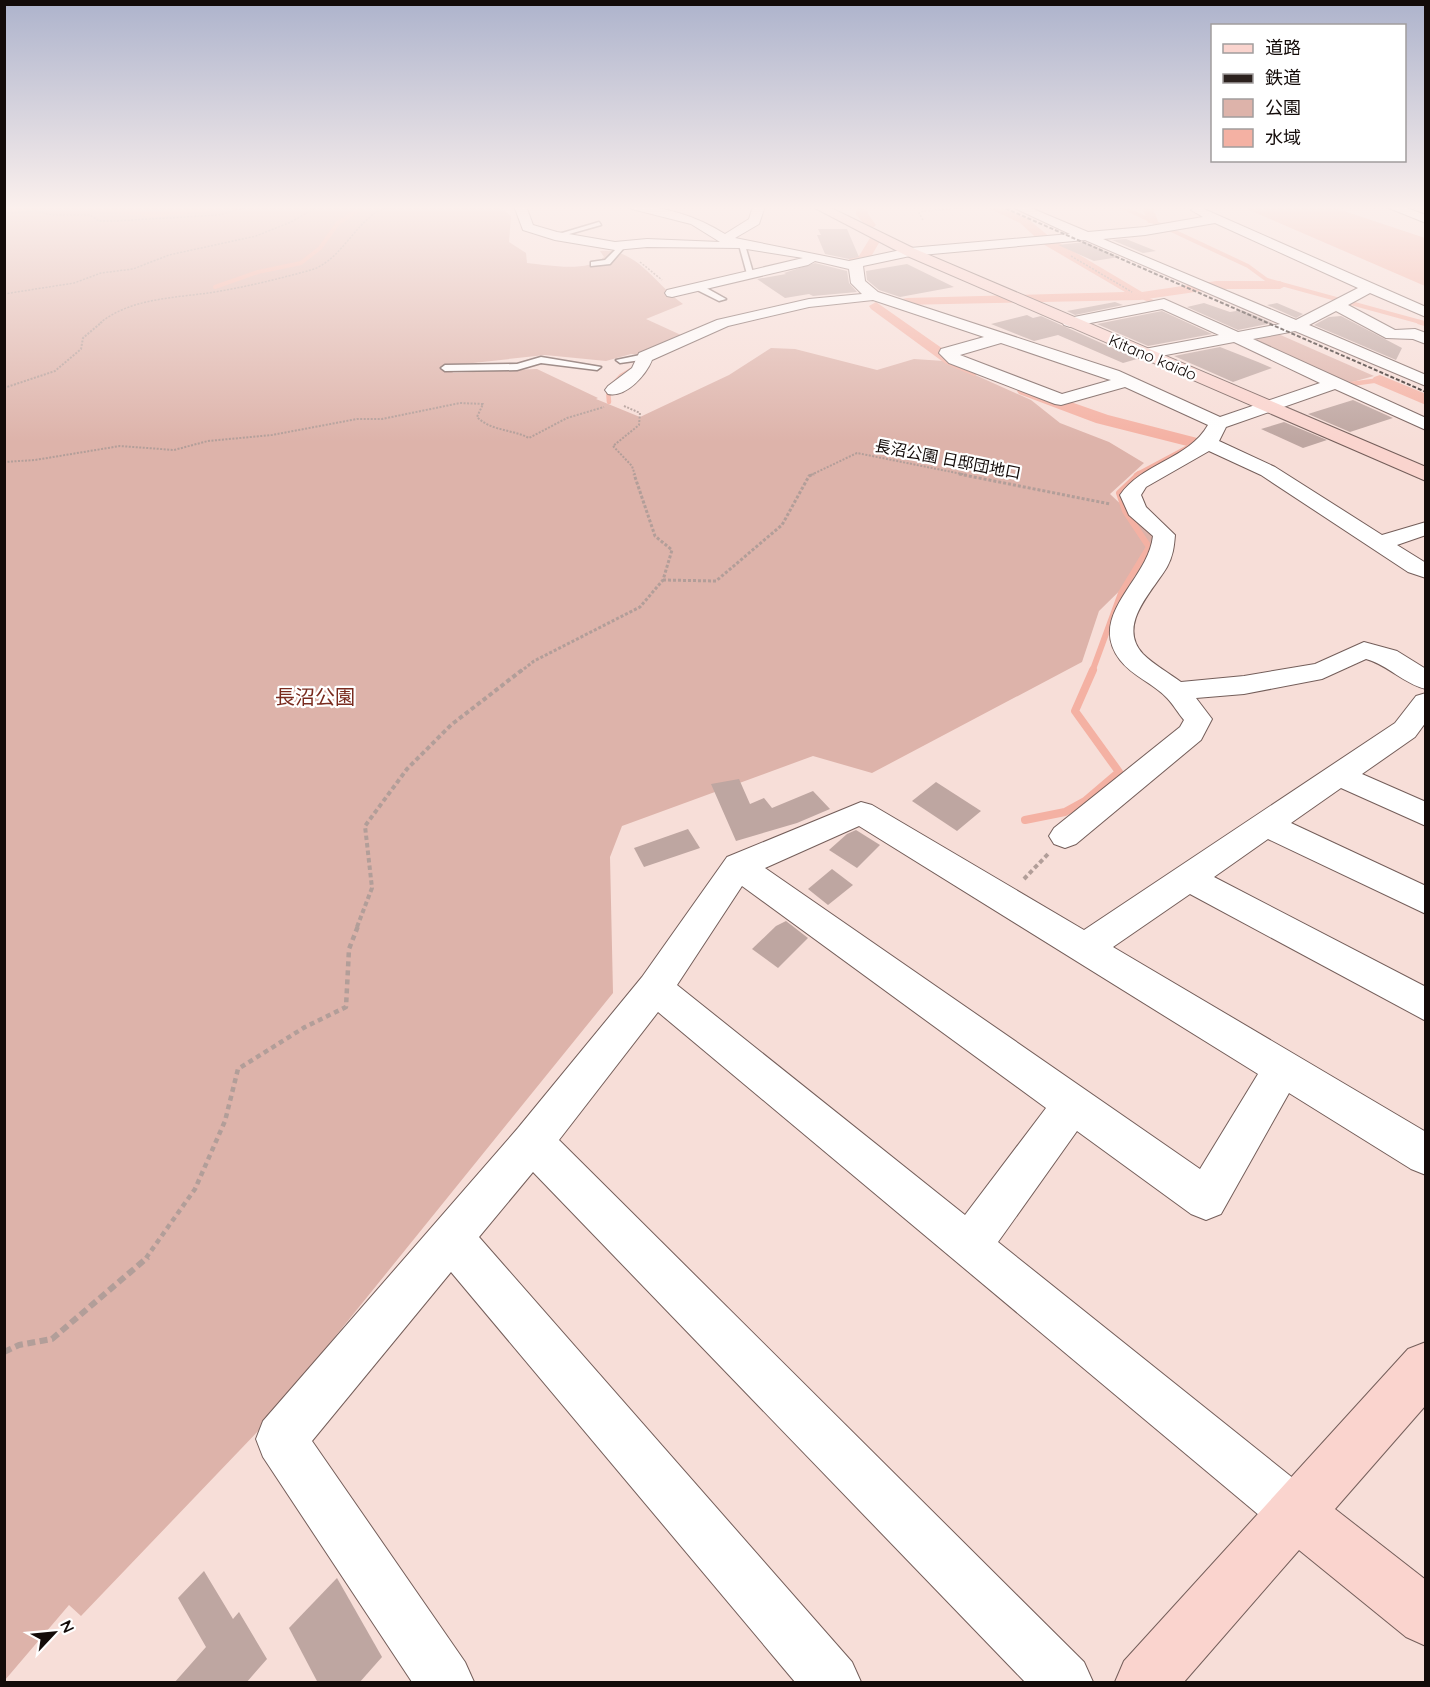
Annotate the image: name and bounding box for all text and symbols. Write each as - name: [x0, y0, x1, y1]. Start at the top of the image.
- legend: [1211, 24, 1406, 162]
- text: 道路: [1265, 36, 1301, 59]
- text: 鉄道: [1265, 66, 1301, 89]
- text: 公園: [1265, 96, 1301, 119]
- text: 水域: [1265, 126, 1301, 149]
- street label: Kitano kaido: [1106, 330, 1200, 384]
- street label: 長沼公園 日邸団地口: [873, 435, 1023, 483]
- park label: 長沼公園: [275, 684, 355, 709]
- north arrow: [24, 1603, 84, 1663]
- text: N: [56, 1617, 79, 1636]

